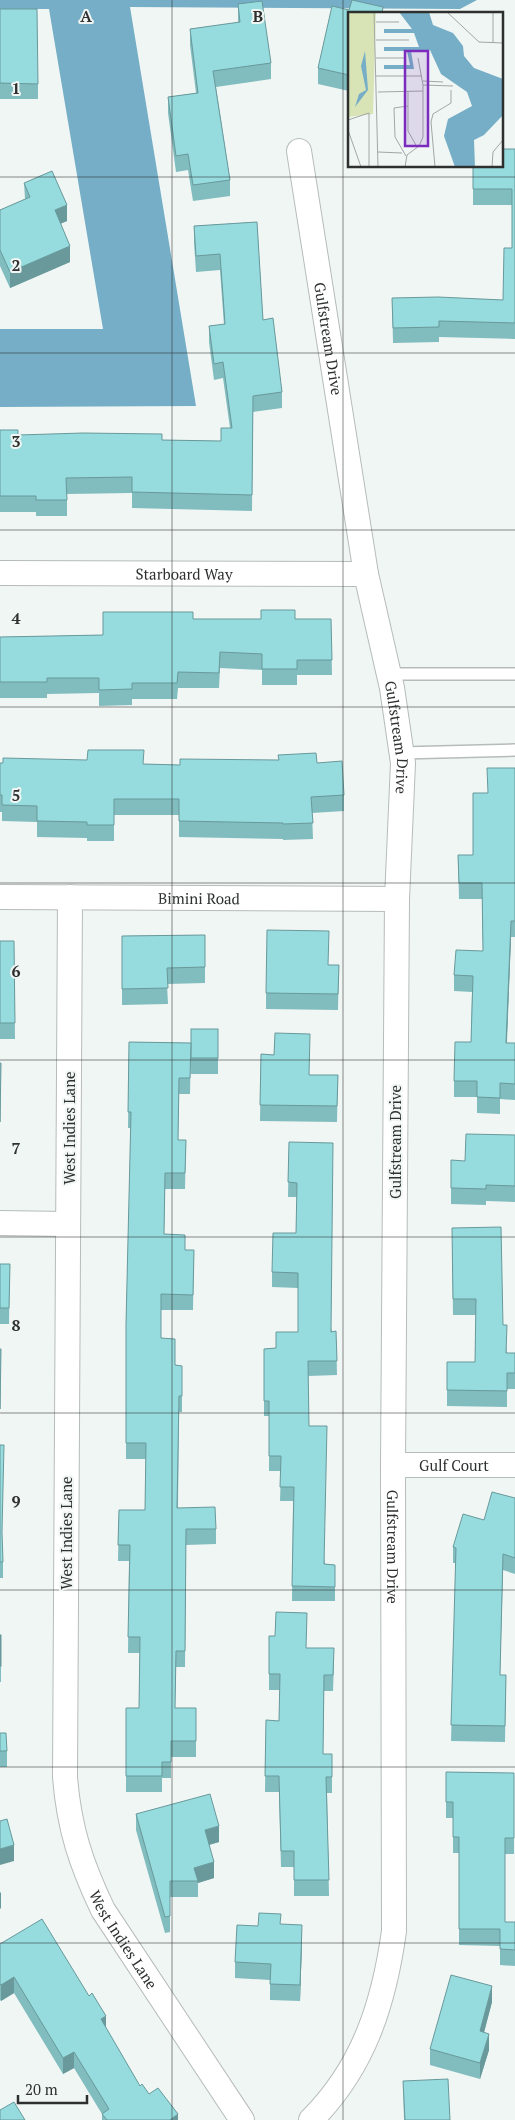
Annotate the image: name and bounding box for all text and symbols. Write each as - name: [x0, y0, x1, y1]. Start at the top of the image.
- text: A: [80, 5, 92, 27]
- text: B: [253, 5, 263, 27]
- inset map: [348, 12, 502, 168]
- text: 1: [11, 77, 21, 99]
- text: 2: [11, 254, 21, 276]
- street label: Gulfstream Drive: [310, 281, 348, 397]
- text: 3: [11, 430, 21, 452]
- street label: Starboard Way: [135, 563, 233, 584]
- text: 4: [11, 607, 21, 629]
- street label: Gulfstream Drive: [381, 679, 413, 794]
- text: 5: [11, 784, 21, 806]
- street label: Bimini Road: [158, 888, 240, 908]
- text: 6: [11, 960, 21, 982]
- street label: West Indies Lane: [59, 1071, 79, 1185]
- street label: Gulfstream Drive: [385, 1085, 405, 1199]
- text: 7: [11, 1137, 21, 1159]
- text: 8: [11, 1314, 21, 1336]
- street label: Gulf Court: [419, 1455, 489, 1475]
- street label: West Indies Lane: [56, 1476, 76, 1590]
- text: 9: [11, 1490, 21, 1512]
- street label: Gulfstream Drive: [383, 1490, 403, 1604]
- street label: West Indies Lane: [85, 1887, 162, 1993]
- scale bar: [18, 2072, 86, 2104]
- text: 20 m: [25, 2079, 58, 2099]

